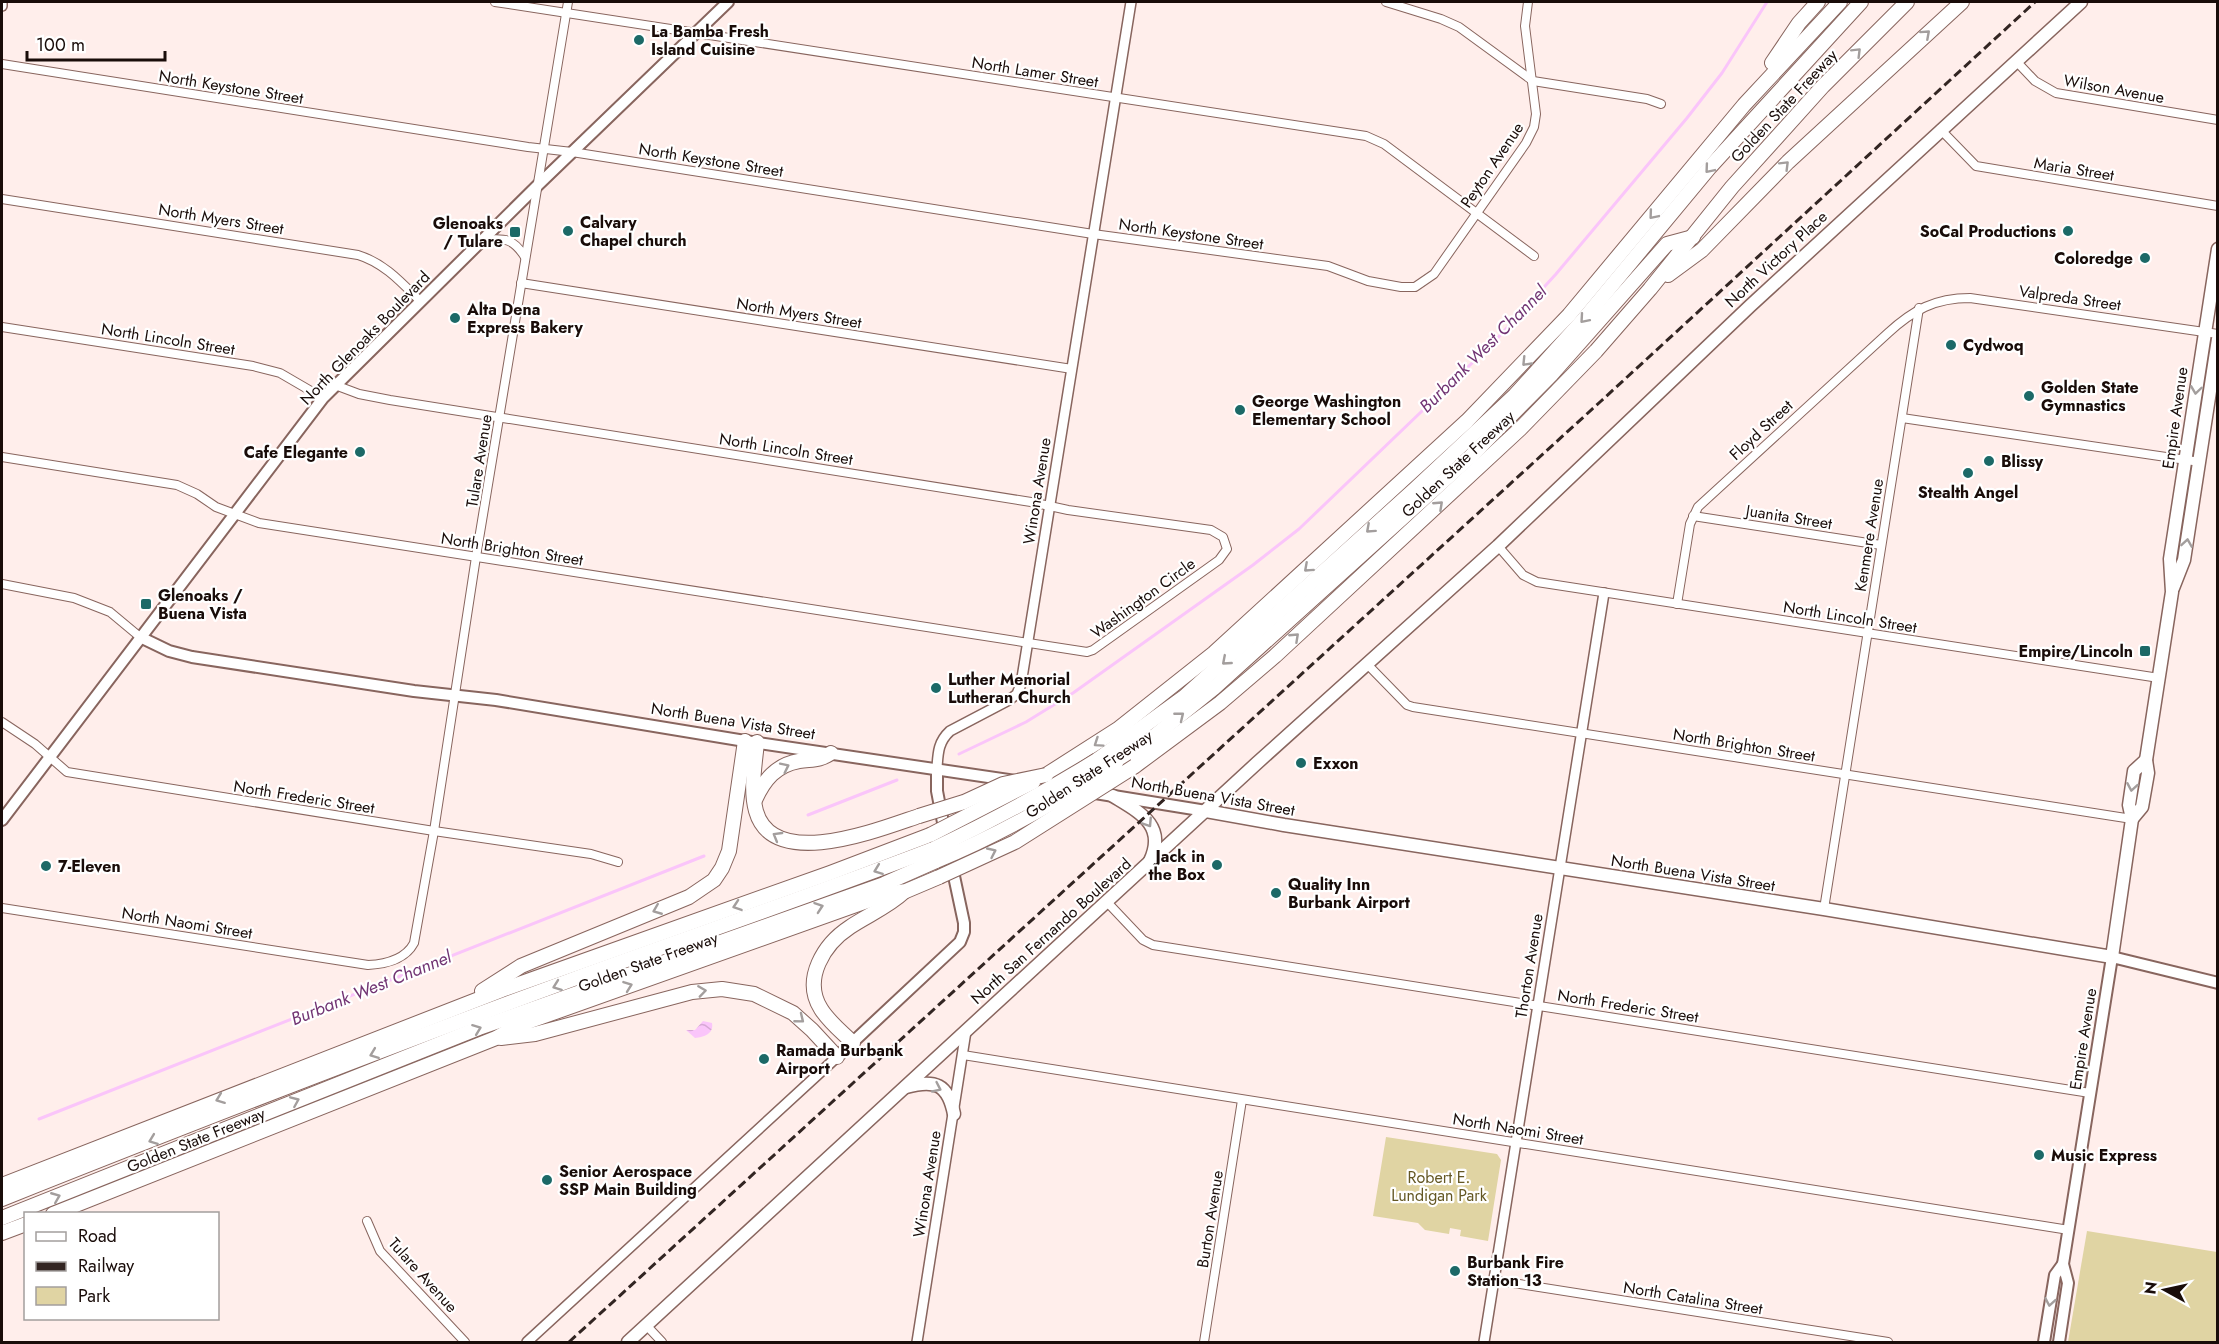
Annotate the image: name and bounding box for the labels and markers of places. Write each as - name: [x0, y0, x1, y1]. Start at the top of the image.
- place label: La Bamba Fresh Island Cuisine: [651, 20, 769, 61]
- marker: La Bamba Fresh Island Cuisine: [632, 33, 646, 47]
- place label: Calvary Chapel church: [580, 211, 687, 252]
- place label: Glenoaks / Tulare: [433, 212, 503, 253]
- place label: SoCal Productions: [1920, 220, 2056, 243]
- marker: Calvary Chapel church: [561, 224, 575, 238]
- marker: SoCal Productions: [2061, 224, 2075, 238]
- marker: Glenoaks / Tulare: [508, 225, 522, 239]
- place label: Coloredge: [2054, 247, 2133, 270]
- marker: Coloredge: [2138, 251, 2152, 265]
- place label: Alta Dena Express Bakery: [466, 298, 583, 339]
- marker: Alta Dena Express Bakery: [448, 311, 462, 325]
- place label: Cydwoq: [1963, 334, 2024, 357]
- marker: Cydwoq: [1944, 338, 1958, 352]
- place label: Golden State Gymnastics: [2041, 376, 2139, 417]
- marker: Golden State Gymnastics: [2022, 389, 2036, 403]
- place label: George Washington Elementary School: [1252, 390, 1401, 431]
- marker: George Washington Elementary School: [1233, 403, 1247, 417]
- place label: Cafe Elegante: [244, 441, 348, 464]
- marker: Cafe Elegante: [353, 445, 367, 459]
- place label: Blissy: [2001, 450, 2044, 473]
- marker: Blissy: [1982, 454, 1996, 468]
- marker: Stealth Angel: [1961, 466, 1975, 480]
- place label: Stealth Angel: [1918, 481, 2018, 504]
- place label: Glenoaks / Buena Vista: [158, 584, 247, 625]
- marker: Glenoaks / Buena Vista: [139, 597, 153, 611]
- place label: Empire/Lincoln: [2019, 640, 2133, 663]
- marker: Empire/Lincoln: [2138, 644, 2152, 658]
- place label: Luther Memorial Lutheran Church: [948, 668, 1071, 709]
- marker: Luther Memorial Lutheran Church: [929, 681, 943, 695]
- place label: Exxon: [1313, 752, 1359, 775]
- marker: Exxon: [1294, 756, 1308, 770]
- place label: Jack in the Box: [1149, 845, 1205, 886]
- place label: 7-Eleven: [58, 855, 121, 878]
- marker: Jack in the Box: [1210, 858, 1224, 872]
- marker: 7-Eleven: [39, 859, 53, 873]
- place label: Quality Inn Burbank Airport: [1288, 873, 1411, 914]
- marker: Quality Inn Burbank Airport: [1269, 886, 1283, 900]
- place label: Ramada Burbank Airport: [775, 1039, 904, 1080]
- marker: Ramada Burbank Airport: [757, 1052, 771, 1066]
- place label: Music Express: [2051, 1144, 2157, 1167]
- marker: Music Express: [2032, 1148, 2046, 1162]
- place label: Senior Aerospace SSP Main Building: [559, 1160, 697, 1201]
- marker: Senior Aerospace SSP Main Building: [540, 1173, 554, 1187]
- place label: Burbank Fire Station 13: [1467, 1251, 1564, 1292]
- marker: Burbank Fire Station 13: [1448, 1264, 1462, 1278]

